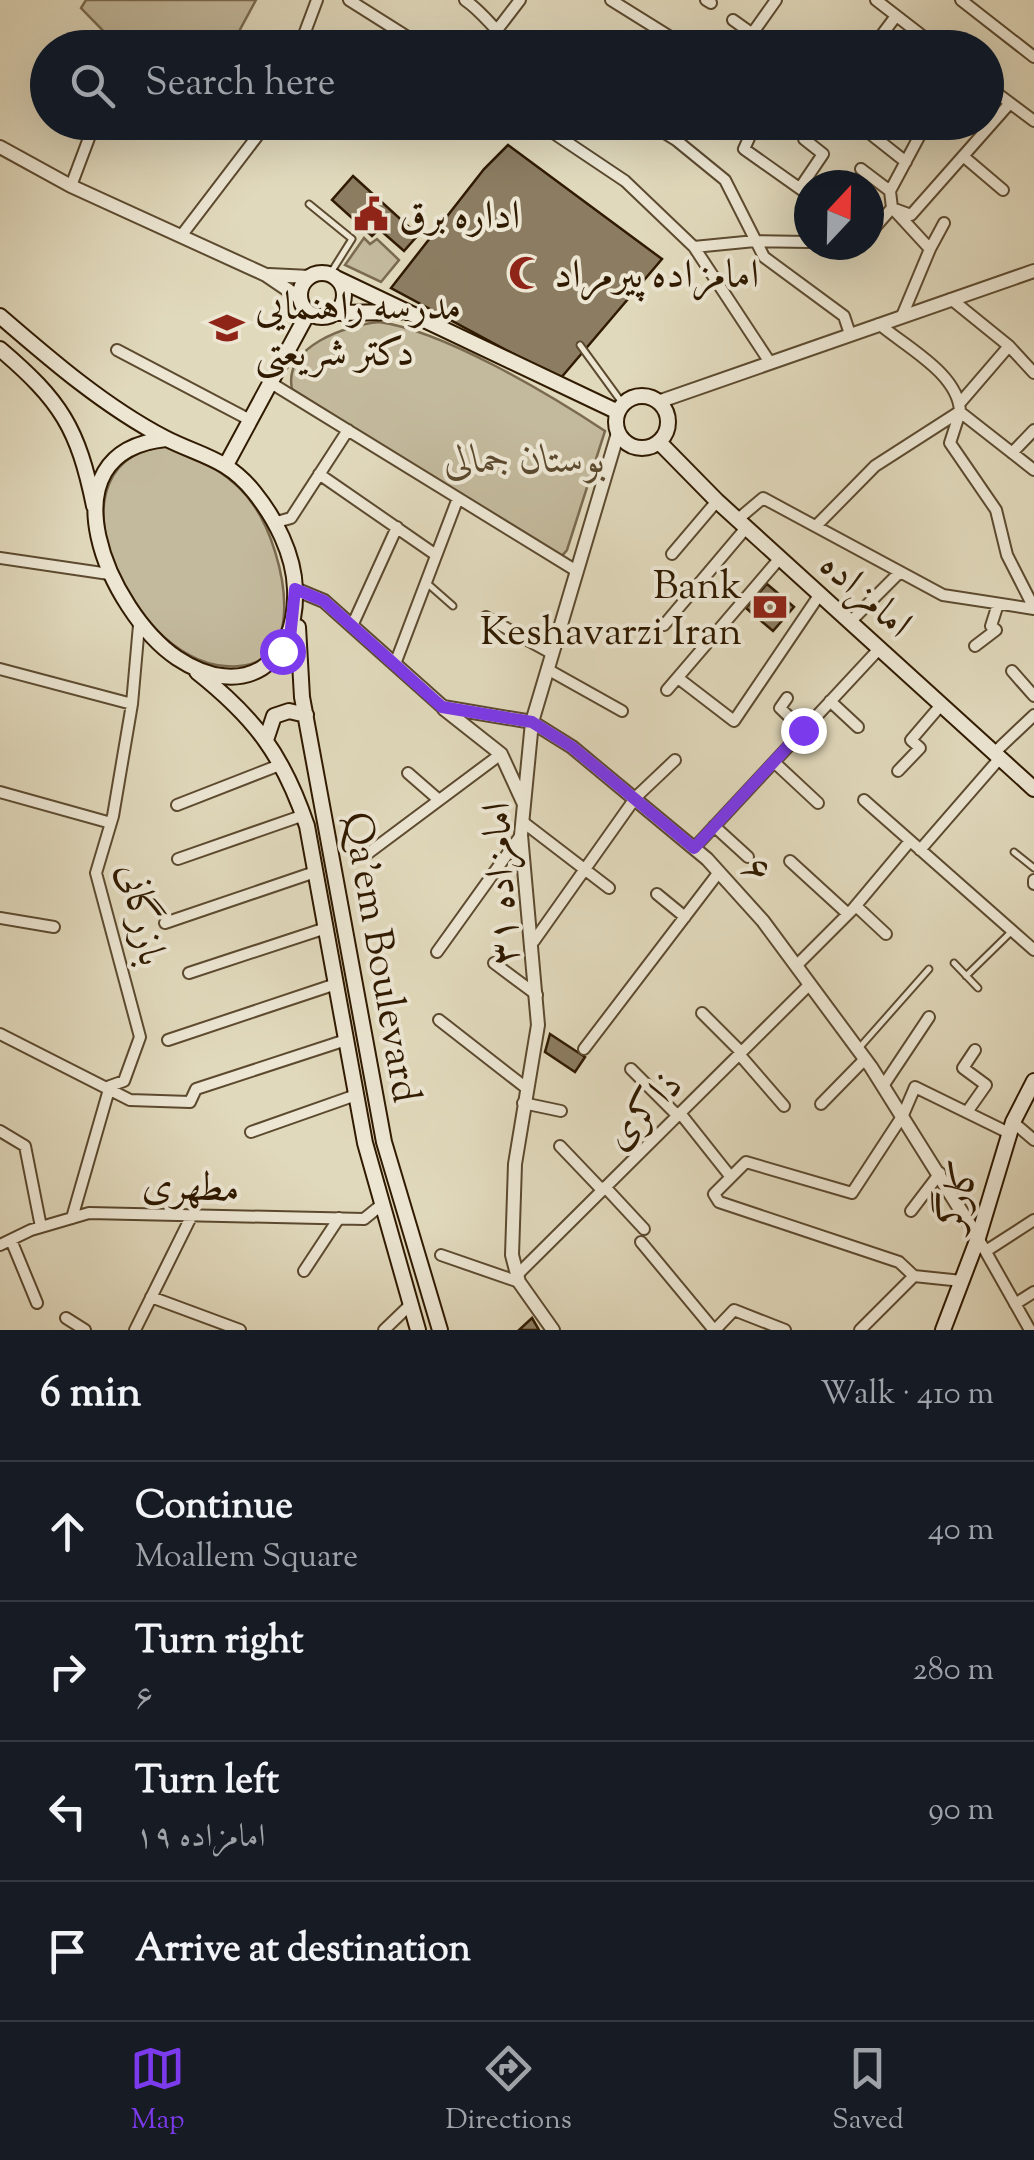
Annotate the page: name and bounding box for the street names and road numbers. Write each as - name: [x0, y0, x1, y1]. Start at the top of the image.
- street label: امامزاده: [805, 539, 923, 654]
- street label: امامزاده ۳۱: [471, 801, 536, 967]
- street label: Qa'em Boulevard: [325, 808, 432, 1108]
- street label: ۶: [727, 843, 785, 899]
- street label: بازرگانی: [101, 859, 178, 971]
- street label: ذاکری: [593, 1060, 697, 1164]
- street label: کارگر: [921, 1155, 998, 1241]
- street label: مطهری: [141, 1158, 241, 1221]

